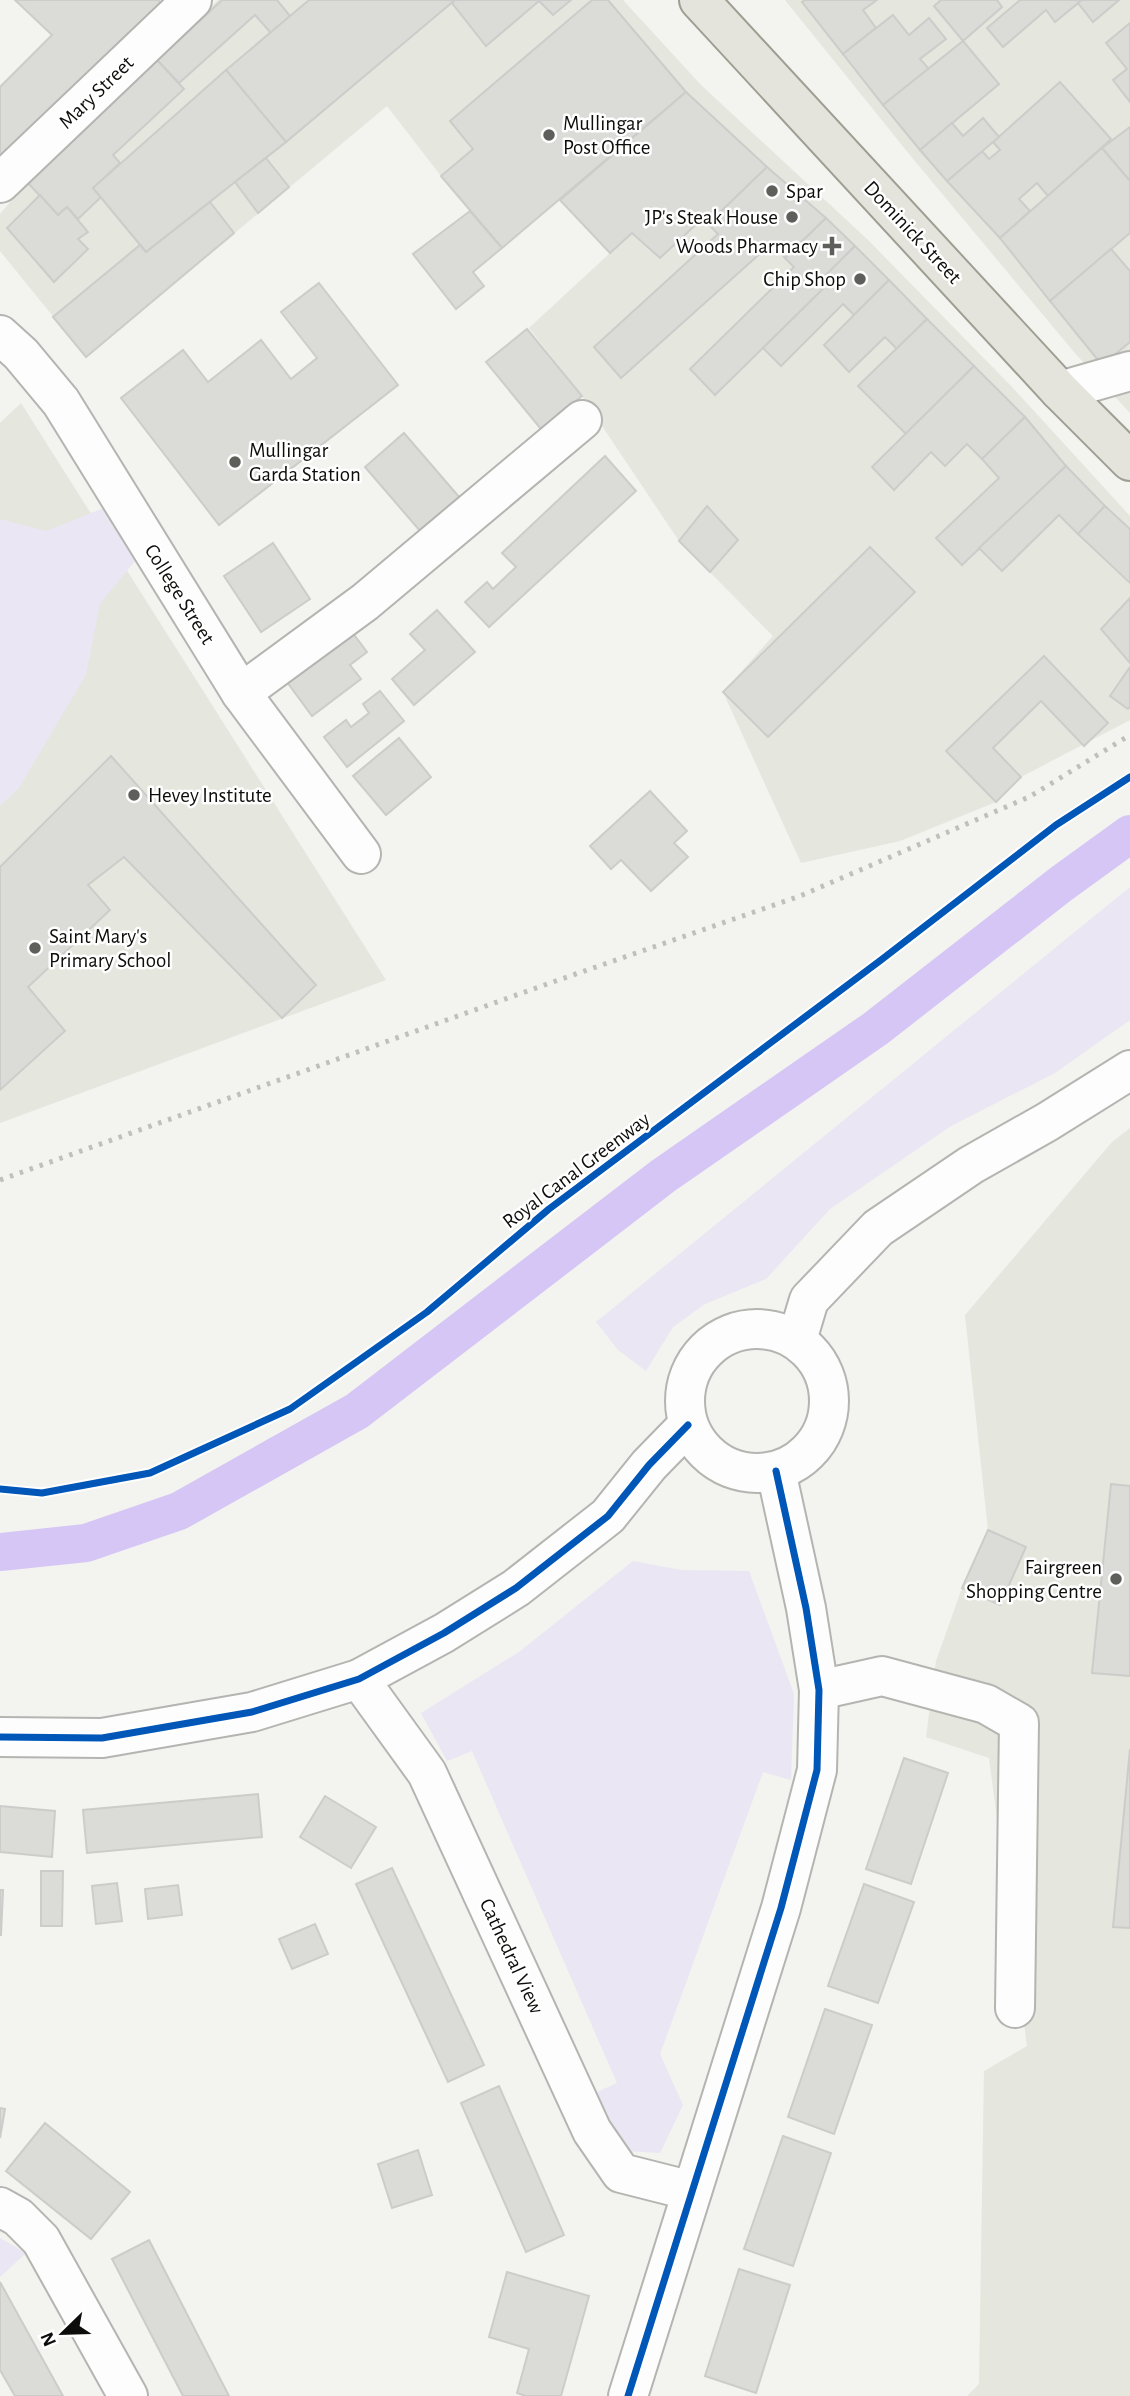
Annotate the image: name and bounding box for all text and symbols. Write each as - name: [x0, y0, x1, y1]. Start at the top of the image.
- street label: Mary Street: [55, 52, 138, 133]
- place label: Mullingar Post Office: [563, 113, 650, 158]
- marker: Mullingar Post Office: [541, 127, 557, 143]
- street label: Dominick Street: [860, 177, 966, 288]
- place label: Spar: [786, 181, 823, 202]
- marker: Spar: [764, 183, 780, 199]
- place label: JP's Steak House: [645, 207, 778, 228]
- marker: JP's Steak House: [784, 209, 800, 225]
- place label: Woods Pharmacy: [676, 236, 818, 257]
- marker: Woods Pharmacy: [824, 238, 840, 254]
- place label: Chip Shop: [763, 269, 846, 290]
- marker: Chip Shop: [852, 271, 868, 287]
- place label: Mullingar Garda Station: [249, 440, 361, 485]
- marker: Mullingar Garda Station: [227, 454, 243, 470]
- street label: College Street: [141, 541, 219, 648]
- place label: Hevey Institute: [148, 785, 272, 806]
- marker: Hevey Institute: [126, 787, 142, 803]
- place label: Saint Mary's Primary School: [49, 926, 172, 971]
- marker: Saint Mary's Primary School: [27, 940, 43, 956]
- street label: Royal Canal Greenway: [499, 1108, 654, 1232]
- place label: Fairgreen Shopping Centre: [966, 1557, 1102, 1602]
- marker: Fairgreen Shopping Centre: [1108, 1571, 1124, 1587]
- street label: Cathedral View: [476, 1895, 547, 2017]
- north arrow: [28, 2298, 98, 2368]
- text: N: [37, 2329, 60, 2349]

